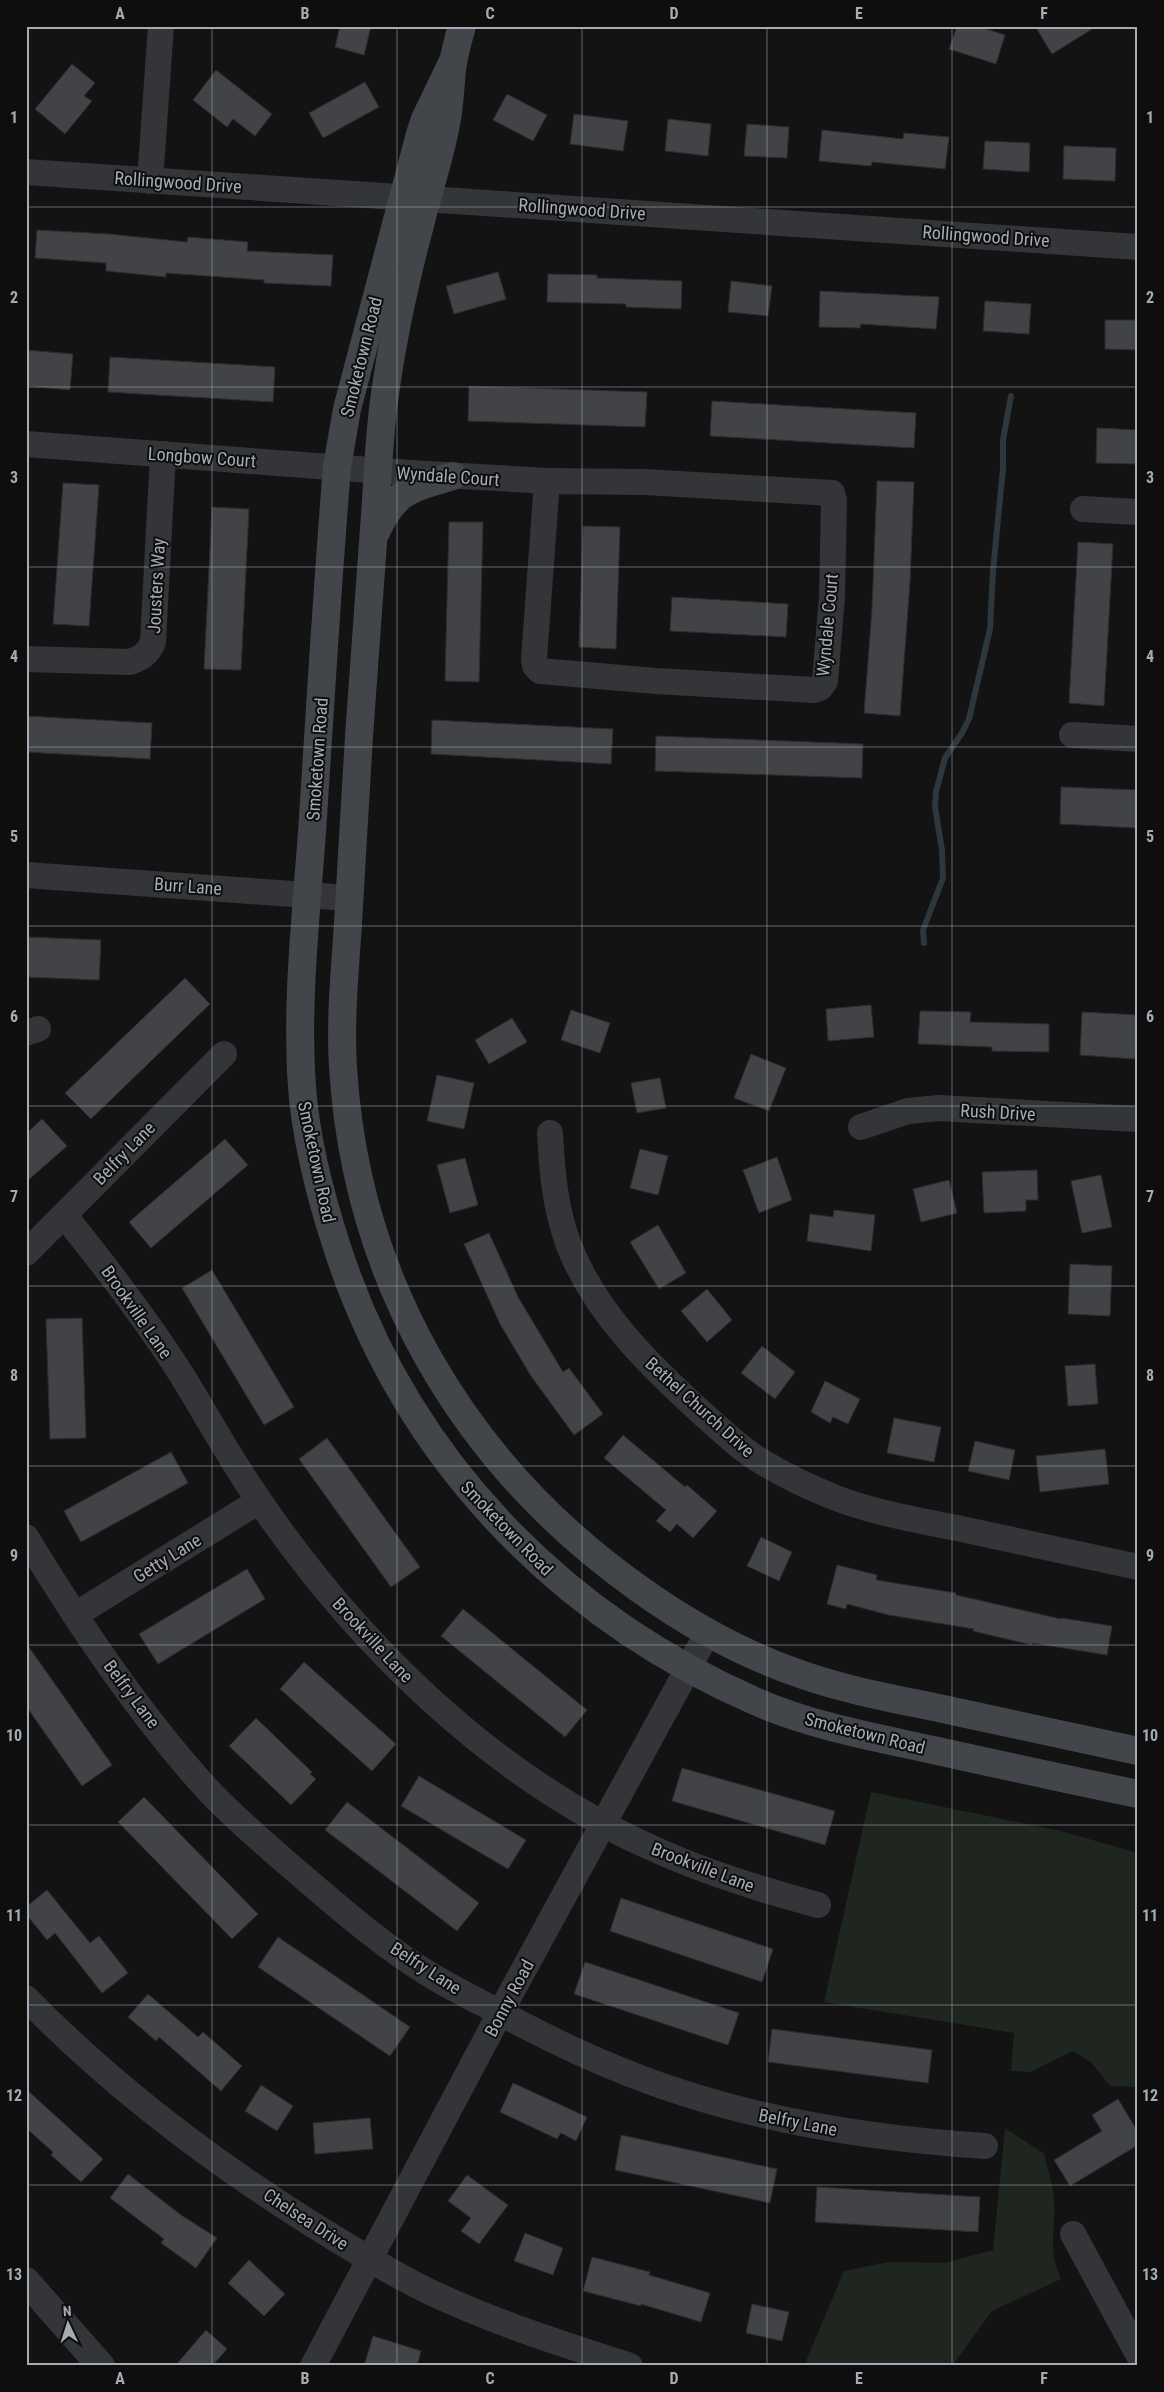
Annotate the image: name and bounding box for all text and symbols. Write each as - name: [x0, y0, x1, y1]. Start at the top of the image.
- text: A: [115, 4, 125, 23]
- text: B: [301, 4, 310, 23]
- text: C: [485, 4, 495, 23]
- text: D: [669, 4, 679, 23]
- text: E: [855, 4, 863, 23]
- text: F: [1040, 4, 1048, 23]
- text: 1: [10, 108, 18, 127]
- text: 1: [1146, 108, 1154, 127]
- street label: Rollingwood Drive: [114, 167, 242, 197]
- street label: Rollingwood Drive: [518, 194, 646, 224]
- street label: Rollingwood Drive: [922, 221, 1050, 251]
- text: 2: [10, 288, 18, 307]
- text: 2: [1146, 288, 1154, 307]
- street label: Smoketown Road: [336, 295, 386, 419]
- street label: Longbow Court: [147, 443, 257, 471]
- street label: Wyndale Court: [396, 462, 500, 490]
- text: 3: [10, 468, 18, 487]
- text: 3: [1146, 468, 1154, 487]
- street label: Jousters Way: [143, 537, 169, 634]
- street label: Wyndale Court: [812, 573, 842, 677]
- text: 4: [10, 647, 18, 666]
- text: 4: [1146, 647, 1154, 666]
- street label: Smoketown Road: [302, 697, 332, 821]
- text: 5: [10, 827, 18, 846]
- text: 5: [1146, 827, 1154, 846]
- street label: Burr Lane: [153, 873, 223, 899]
- text: 6: [10, 1007, 18, 1026]
- text: 6: [1146, 1007, 1154, 1026]
- street label: Smoketown Road: [294, 1100, 340, 1224]
- street label: Rush Drive: [960, 1100, 1036, 1124]
- street label: Belfry Lane: [89, 1117, 159, 1189]
- text: 7: [10, 1187, 18, 1206]
- text: 7: [1146, 1187, 1154, 1206]
- street label: Brookville Lane: [97, 1262, 177, 1362]
- street label: Bethel Church Drive: [641, 1353, 759, 1461]
- text: 8: [10, 1366, 18, 1385]
- text: 8: [1146, 1366, 1154, 1385]
- street label: Smoketown Road: [457, 1476, 557, 1580]
- street label: Getty Lane: [129, 1529, 205, 1587]
- text: 9: [10, 1546, 18, 1565]
- text: 9: [1146, 1546, 1154, 1565]
- street label: Brookville Lane: [328, 1593, 418, 1687]
- street label: Belfry Lane: [100, 1656, 164, 1732]
- street label: Smoketown Road: [803, 1708, 927, 1758]
- text: 10: [6, 1726, 22, 1745]
- text: 10: [1142, 1726, 1158, 1745]
- street label: Brookville Lane: [649, 1838, 757, 1896]
- text: 11: [6, 1906, 22, 1925]
- text: 11: [1142, 1906, 1158, 1925]
- street label: Belfry Lane: [387, 1937, 465, 1999]
- street label: Bonny Road: [480, 1956, 538, 2040]
- text: 12: [6, 2086, 22, 2105]
- text: 12: [1142, 2086, 1158, 2105]
- street label: Belfry Lane: [757, 2104, 839, 2140]
- street label: Chelsea Drive: [260, 2184, 352, 2254]
- text: 13: [6, 2265, 22, 2284]
- text: 13: [1142, 2265, 1158, 2284]
- north arrow: [42, 2300, 92, 2350]
- text: N: [62, 2303, 72, 2319]
- text: A: [115, 2369, 125, 2388]
- text: B: [301, 2369, 310, 2388]
- text: C: [485, 2369, 495, 2388]
- text: D: [669, 2369, 679, 2388]
- text: E: [855, 2369, 863, 2388]
- text: F: [1040, 2369, 1048, 2388]

